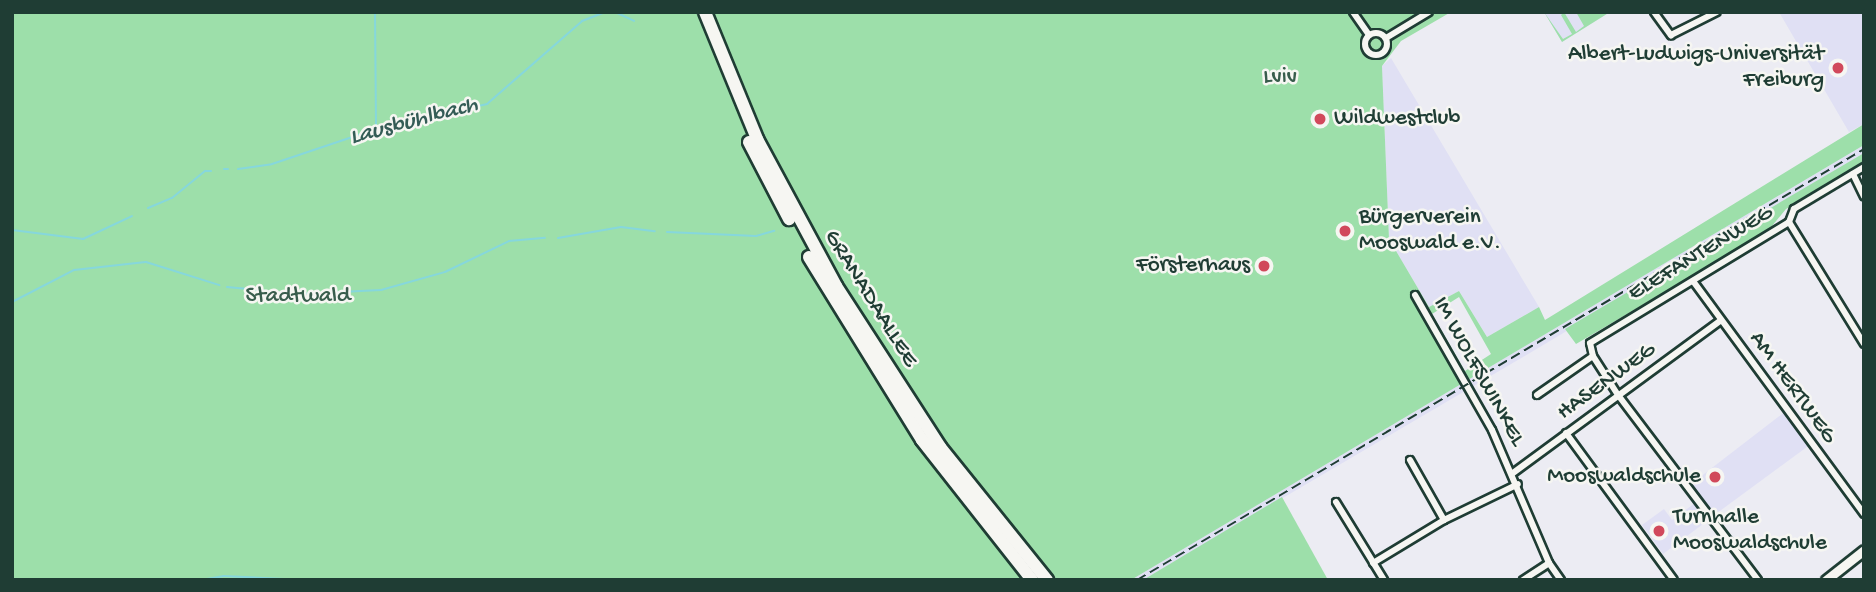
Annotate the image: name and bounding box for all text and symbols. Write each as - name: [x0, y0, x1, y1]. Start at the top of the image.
- place label: Albert-Ludwigs-Universität Freiburg: [1568, 41, 1824, 95]
- marker: Albert-Ludwigs-Universität Freiburg: [1830, 60, 1846, 76]
- park label: Lviv: [1263, 64, 1297, 92]
- water label: Lausbühlbach: [347, 91, 481, 153]
- place label: Wildwestclub: [1334, 105, 1460, 133]
- marker: Wildwestclub: [1312, 111, 1328, 127]
- street label: ELEFANTENWEG: [1624, 200, 1778, 308]
- place label: Bürgerverein Mooswald e.V.: [1359, 204, 1501, 258]
- marker: Bürgerverein Mooswald e.V.: [1337, 223, 1353, 239]
- street label: GRANADAALLEE: [817, 225, 923, 373]
- place label: Försterhaus: [1136, 252, 1250, 280]
- marker: Försterhaus: [1256, 258, 1272, 274]
- park label: Stadtwald: [246, 283, 350, 311]
- street label: IM WOLFSWINKEL: [1426, 292, 1530, 452]
- street label: AM HERTWEG: [1742, 327, 1842, 449]
- street label: HASENWEG: [1552, 337, 1662, 427]
- place label: Mooswaldschule: [1547, 463, 1701, 491]
- marker: Mooswaldschule: [1707, 469, 1723, 485]
- place label: Turnhalle Mooswaldschule: [1673, 504, 1827, 558]
- marker: Turnhalle Mooswaldschule: [1651, 523, 1667, 539]

